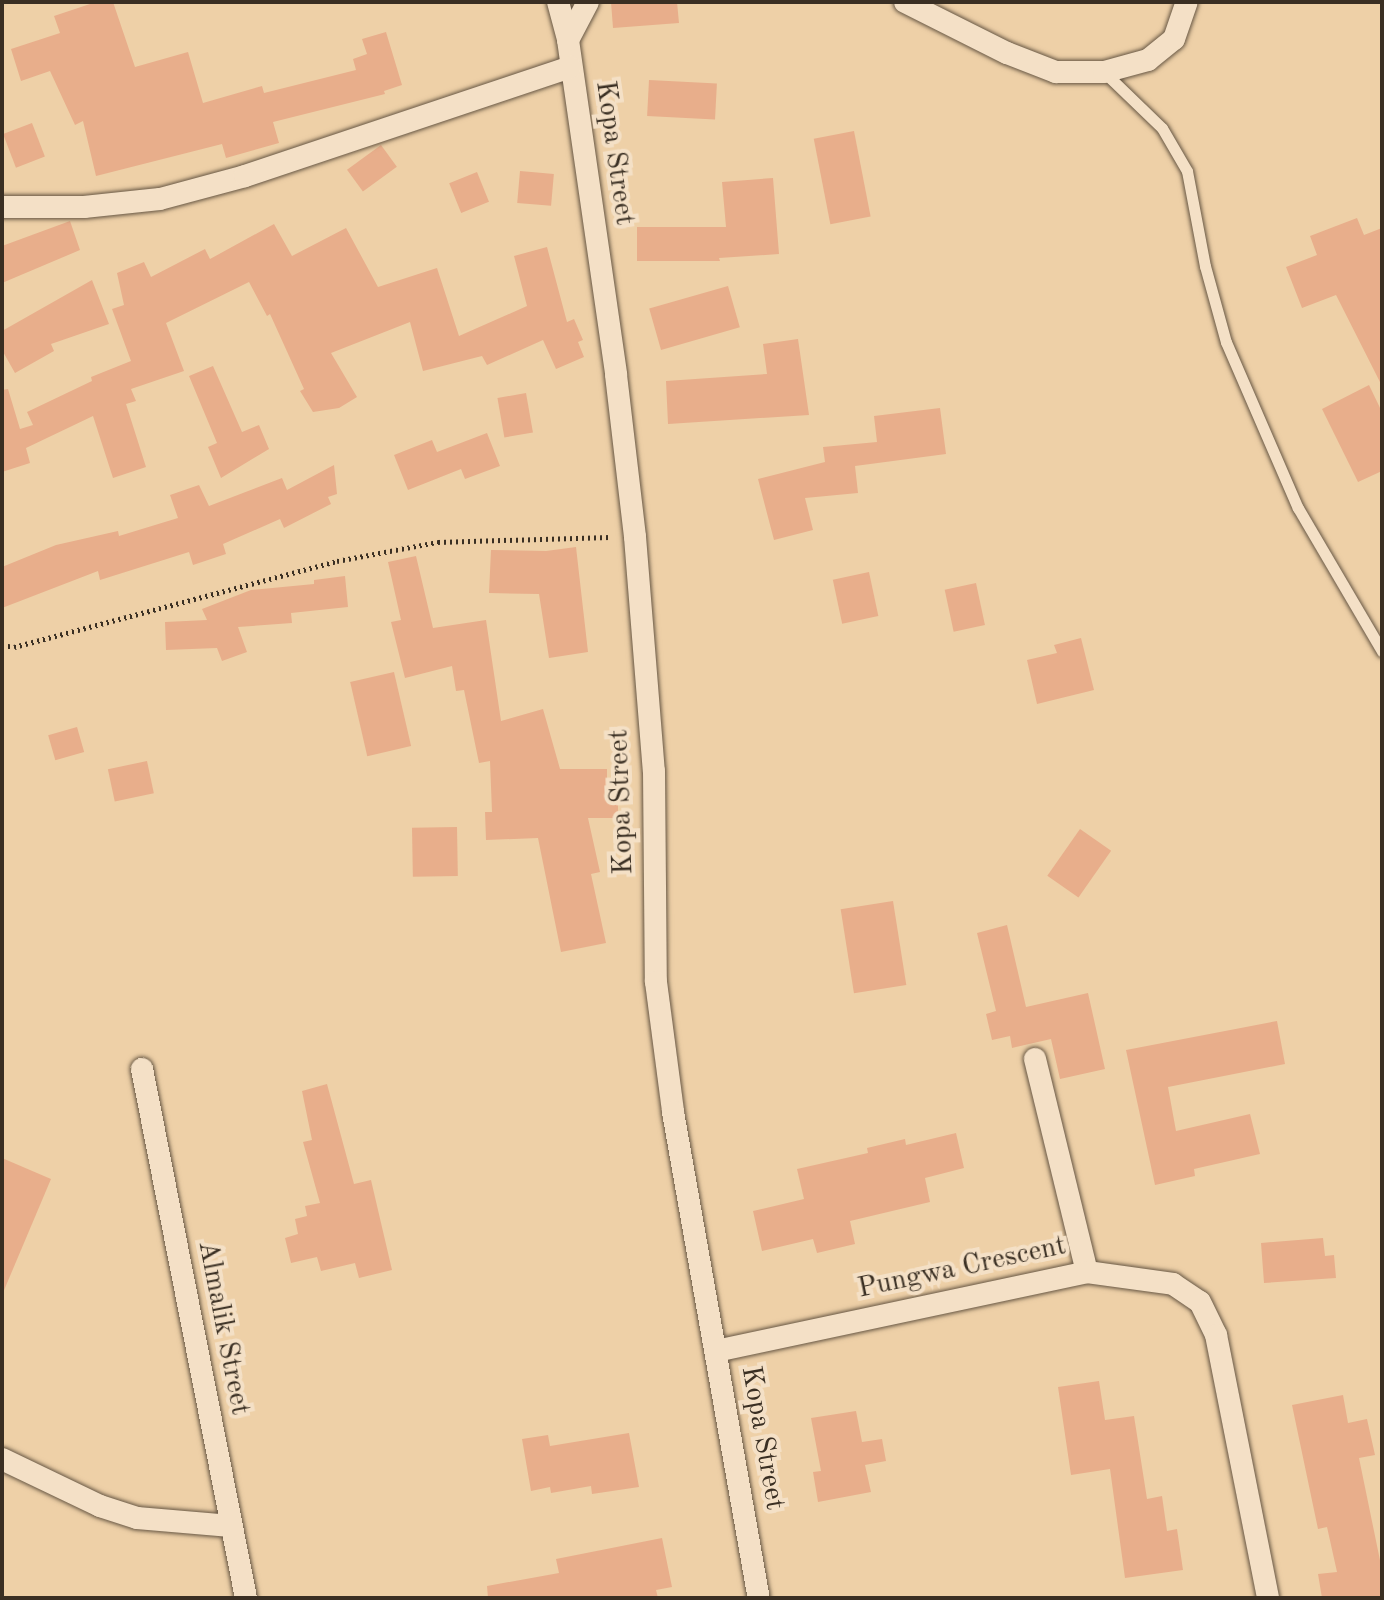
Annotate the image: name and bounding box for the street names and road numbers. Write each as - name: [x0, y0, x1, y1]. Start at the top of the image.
- street label: Kopa Street: [587, 79, 641, 227]
- street label: Kopa Street: [603, 729, 641, 875]
- street label: Pungwa Crescent: [855, 1230, 1069, 1306]
- street label: Almalik Street: [190, 1238, 256, 1418]
- street label: Kopa Street: [733, 1363, 791, 1513]

